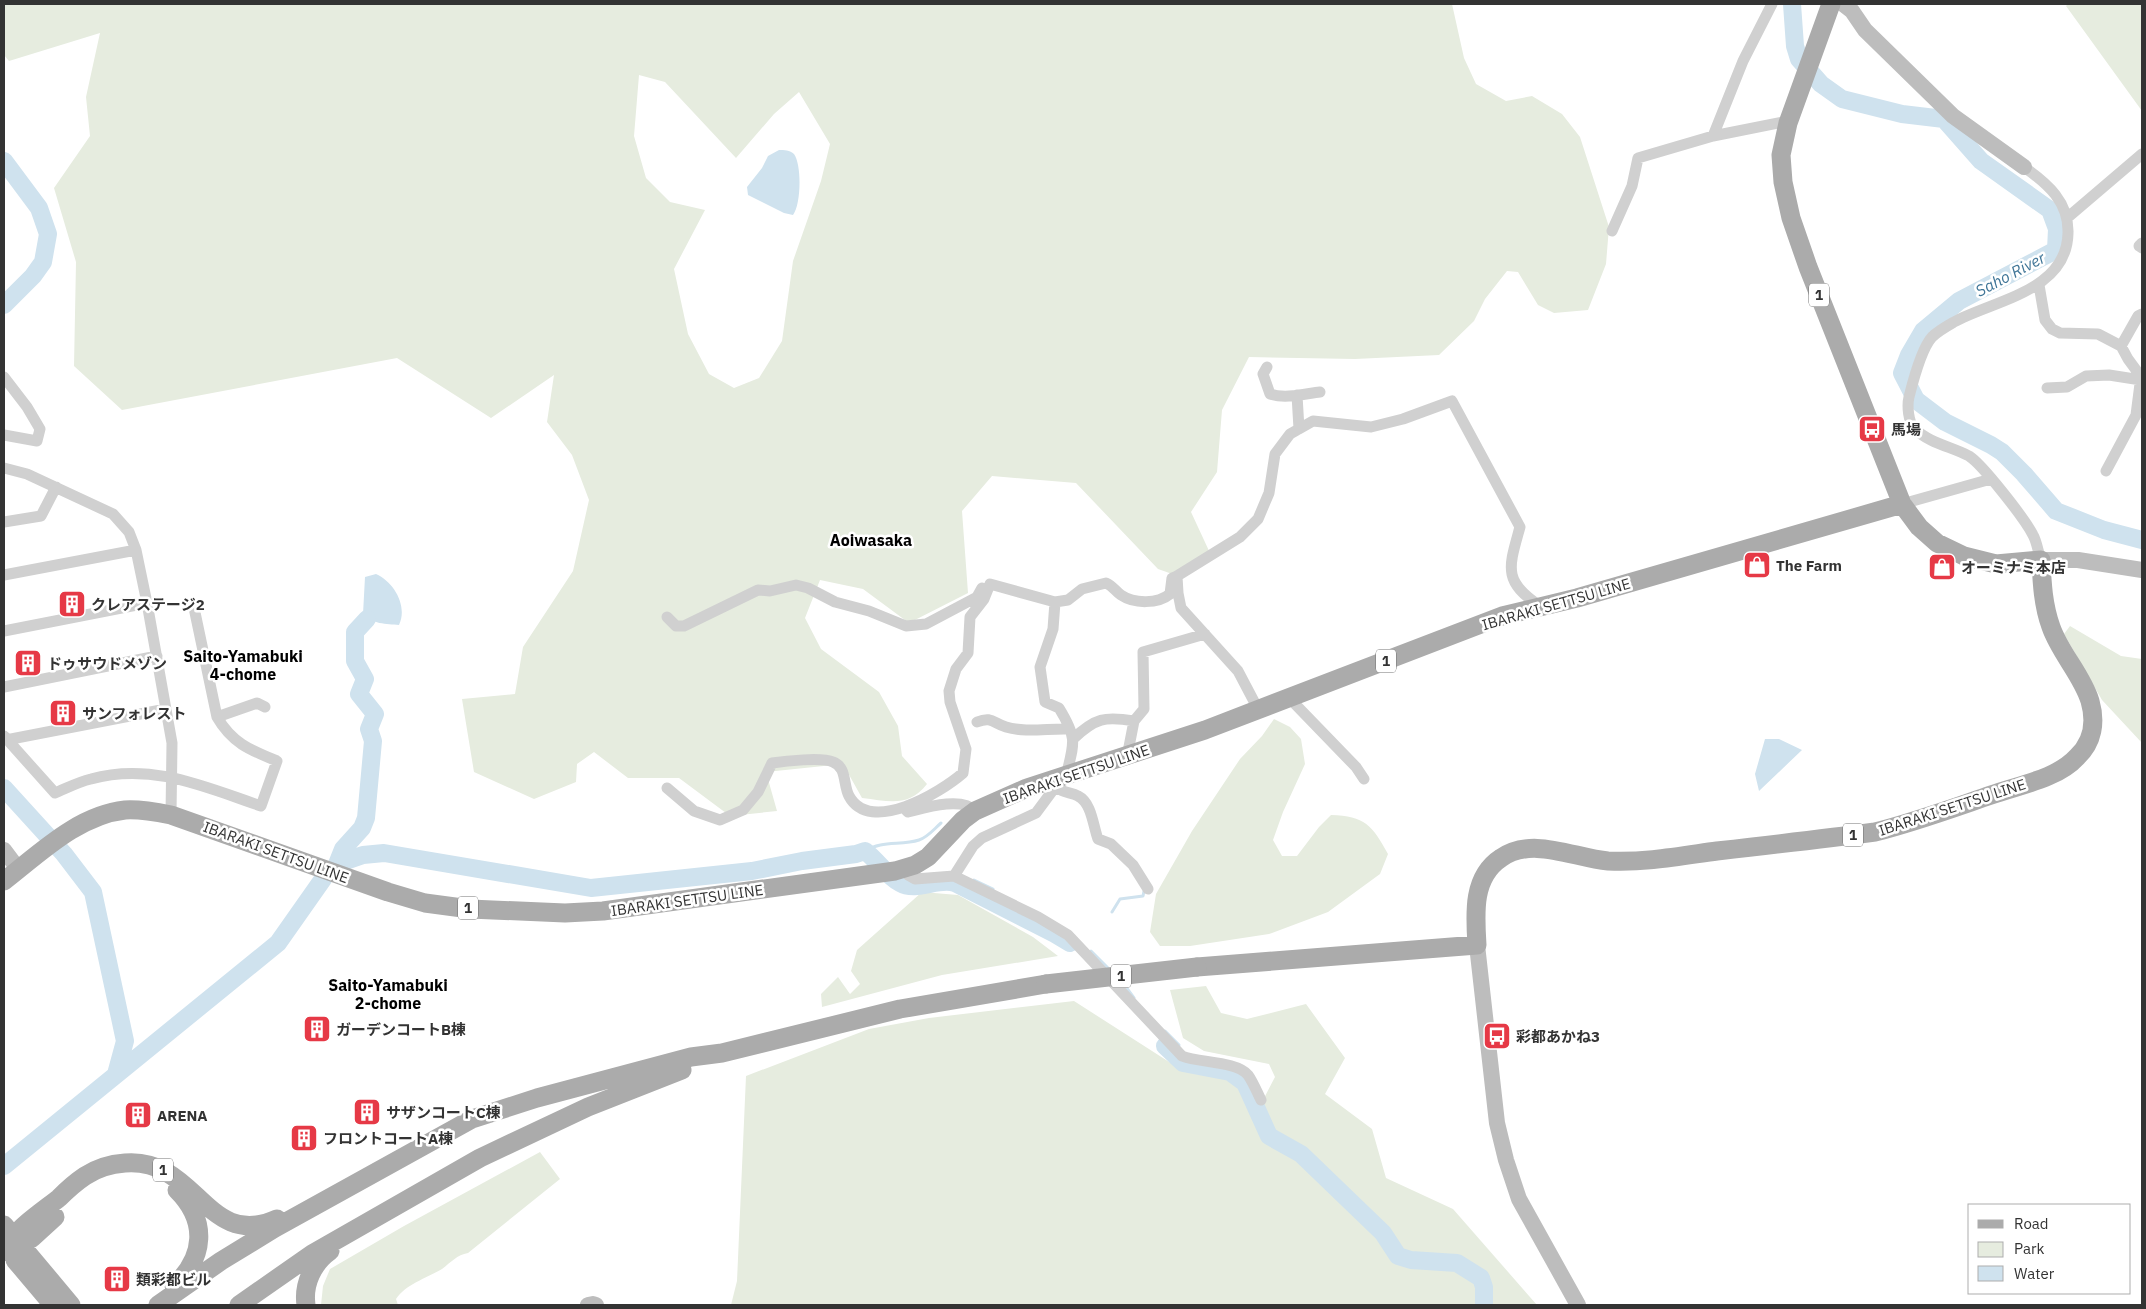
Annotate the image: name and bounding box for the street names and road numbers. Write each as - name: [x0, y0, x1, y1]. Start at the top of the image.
- road number: 1: [1809, 284, 1829, 306]
- street label: IBARAKI SETTSU LINE: [1480, 574, 1632, 634]
- road number: 1: [1376, 649, 1396, 672]
- street label: IBARAKI SETTSU LINE: [1000, 740, 1152, 808]
- street label: IBARAKI SETTSU LINE: [1876, 774, 2028, 840]
- street label: IBARAKI SETTSU LINE: [201, 817, 351, 887]
- road number: 1: [1843, 824, 1863, 846]
- street label: IBARAKI SETTSU LINE: [610, 880, 764, 920]
- road number: 1: [458, 896, 478, 920]
- road number: 1: [1111, 964, 1131, 988]
- road number: 1: [153, 1158, 173, 1182]

